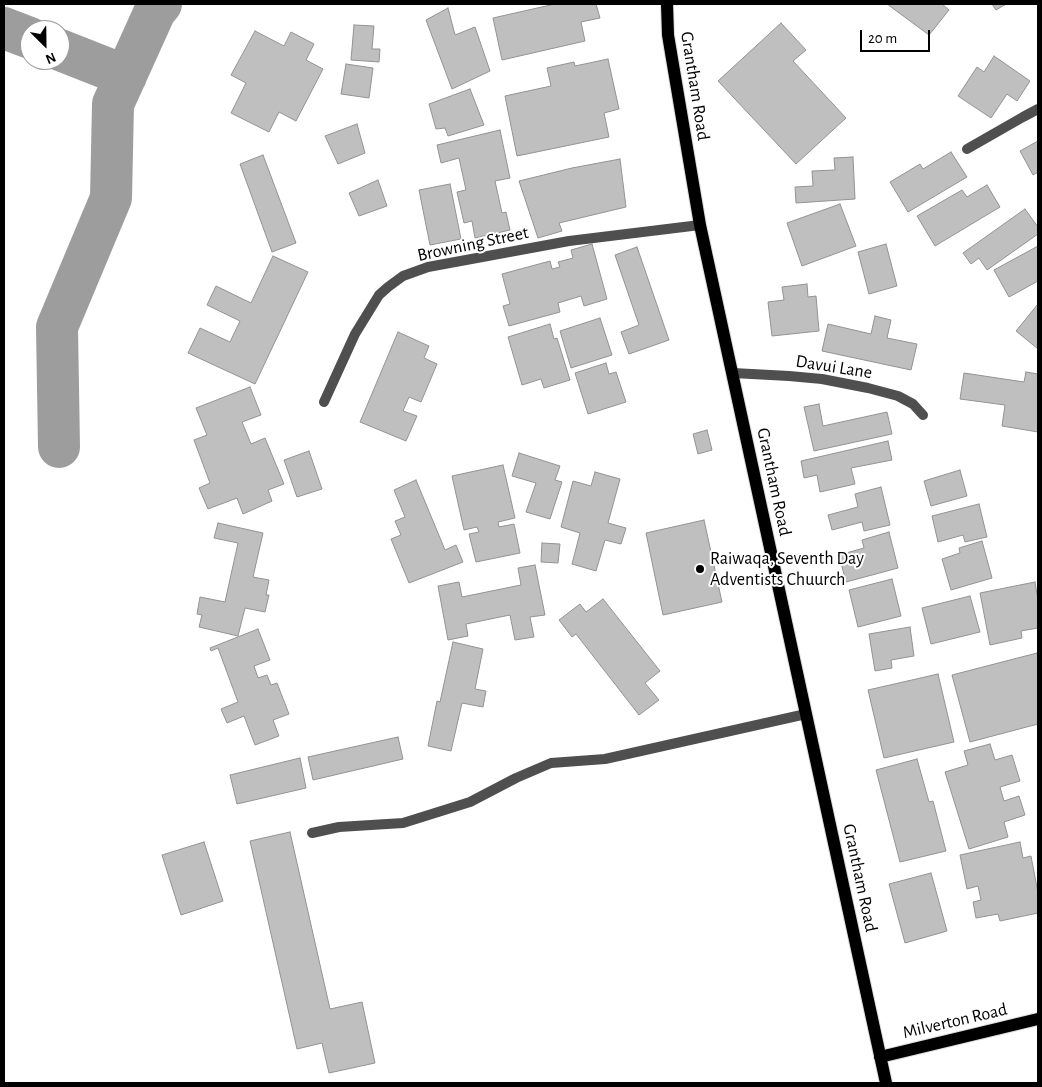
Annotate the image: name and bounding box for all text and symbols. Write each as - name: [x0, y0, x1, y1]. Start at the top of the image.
- north arrow: [20, 20, 70, 70]
- scale bar: [862, 20, 932, 52]
- street label: Grantham Road: [676, 30, 714, 142]
- text: 20 m: [868, 31, 897, 46]
- text: N: [43, 50, 58, 66]
- street label: Browning Street: [415, 222, 531, 266]
- street label: Davui Lane: [794, 350, 874, 384]
- street label: Grantham Road: [752, 426, 796, 538]
- place label: Raiwaqa, Seventh Day Adventists Chuurch: [710, 548, 864, 590]
- marker: Raiwaqa, Seventh Day Adventists Chuurch: [694, 563, 706, 575]
- street label: Grantham Road: [838, 822, 882, 934]
- street label: Milverton Road: [901, 998, 1009, 1044]

